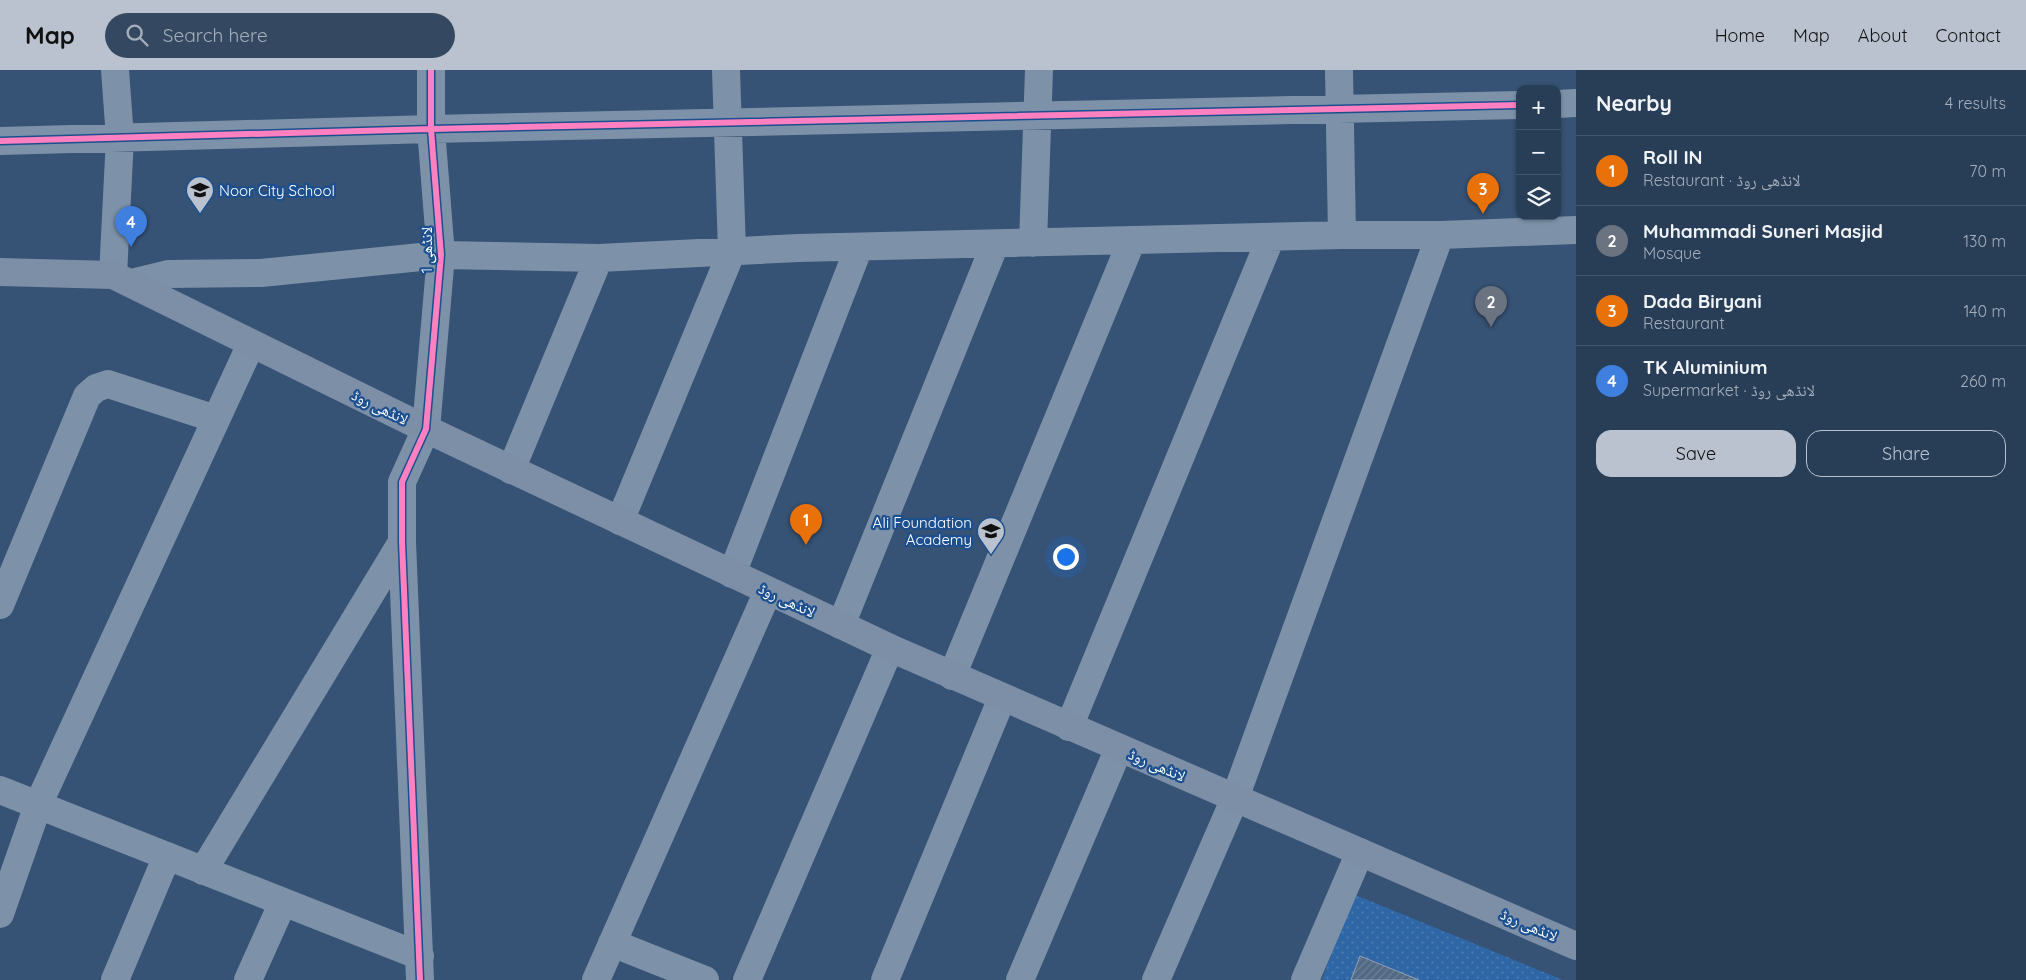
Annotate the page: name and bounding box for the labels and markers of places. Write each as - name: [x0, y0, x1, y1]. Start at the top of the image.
- pin: 3: [1467, 173, 1499, 214]
- school or university icon: Noor City School: [185, 175, 215, 214]
- place label: Noor City School: [219, 181, 335, 200]
- pin: 4: [115, 206, 147, 247]
- pin: 2: [1475, 286, 1507, 327]
- pin: 1: [790, 504, 822, 545]
- place label: AIi Foundation Academy: [873, 513, 972, 549]
- school or university icon: AIi Foundation Academy: [976, 516, 1006, 555]

